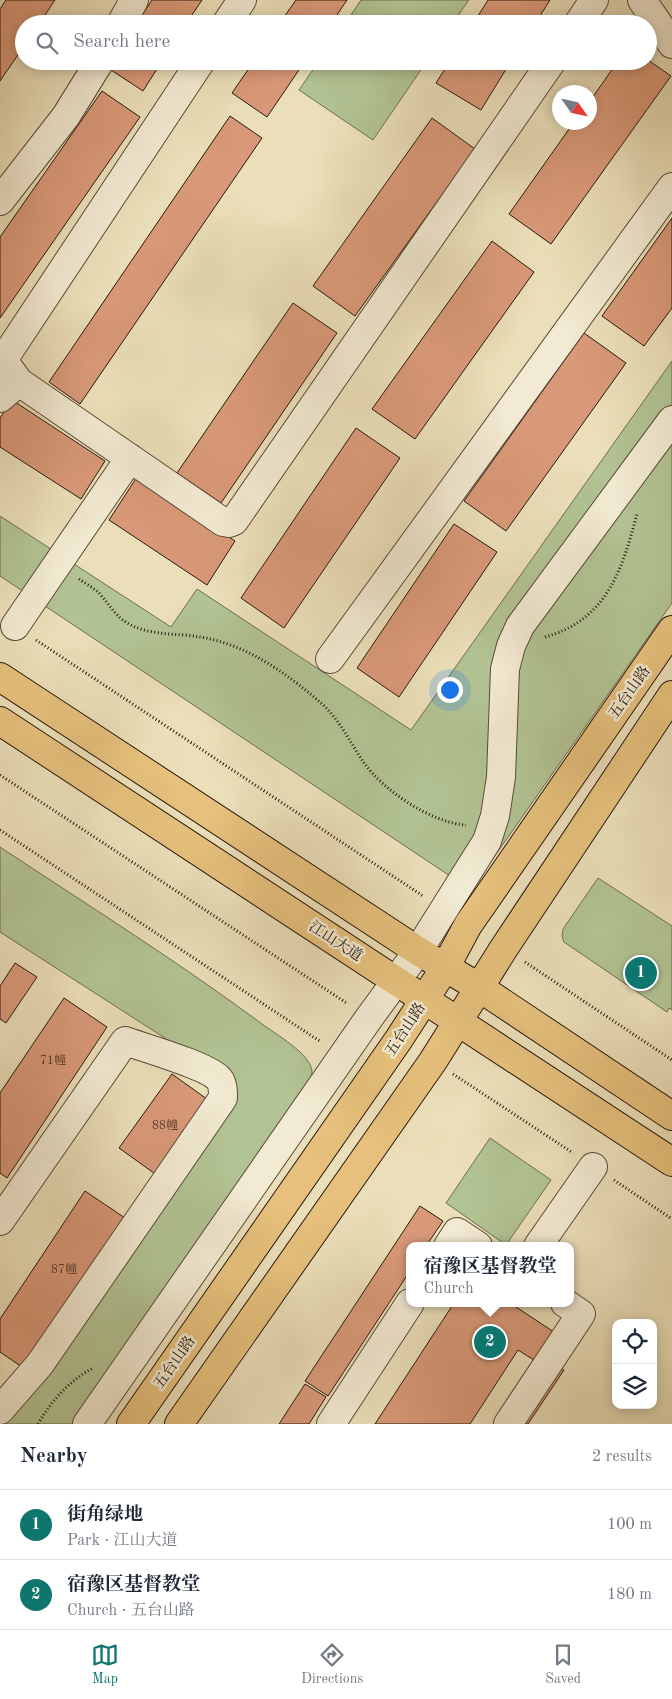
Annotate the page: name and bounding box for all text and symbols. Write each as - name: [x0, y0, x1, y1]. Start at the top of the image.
- search box: [15, 15, 657, 70]
- icon: search: [33, 29, 61, 57]
- text: Search here: [73, 33, 170, 52]
- north arrow: [552, 85, 597, 130]
- street label: 五台山路: [605, 663, 654, 722]
- your location: [437, 677, 463, 703]
- street label: 江山大道: [306, 918, 366, 965]
- pin: 1: [625, 954, 657, 992]
- street label: 五台山路: [382, 999, 429, 1059]
- house number: 71幢: [40, 1053, 66, 1067]
- house number: 88幢: [152, 1118, 178, 1132]
- popup: [406, 1242, 574, 1307]
- text: 宿豫区基督教堂: [423, 1258, 557, 1277]
- house number: 87幢: [51, 1262, 77, 1276]
- text: Church: [423, 1281, 474, 1297]
- map controls: [612, 1319, 657, 1409]
- button: locate: [612, 1319, 657, 1364]
- pin: 2: [474, 1323, 506, 1361]
- street label: 五台山路: [150, 1333, 199, 1392]
- button: layers: [612, 1364, 657, 1409]
- text: Nearby: [20, 1446, 88, 1467]
- text: 2 results: [592, 1449, 652, 1465]
- text: 街角绿地: [67, 1506, 143, 1525]
- text: 1: [31, 1517, 41, 1533]
- text: 100 m: [607, 1517, 652, 1533]
- text: Park · 江山大道: [67, 1533, 177, 1549]
- text: 宿豫区基督教堂: [67, 1576, 200, 1595]
- text: 2: [31, 1587, 41, 1603]
- text: 180 m: [607, 1587, 652, 1603]
- text: Church · 五台山路: [67, 1603, 195, 1619]
- tab: Map: [91, 1641, 119, 1688]
- tab: Directions: [301, 1641, 363, 1688]
- tab: Saved: [545, 1641, 581, 1688]

